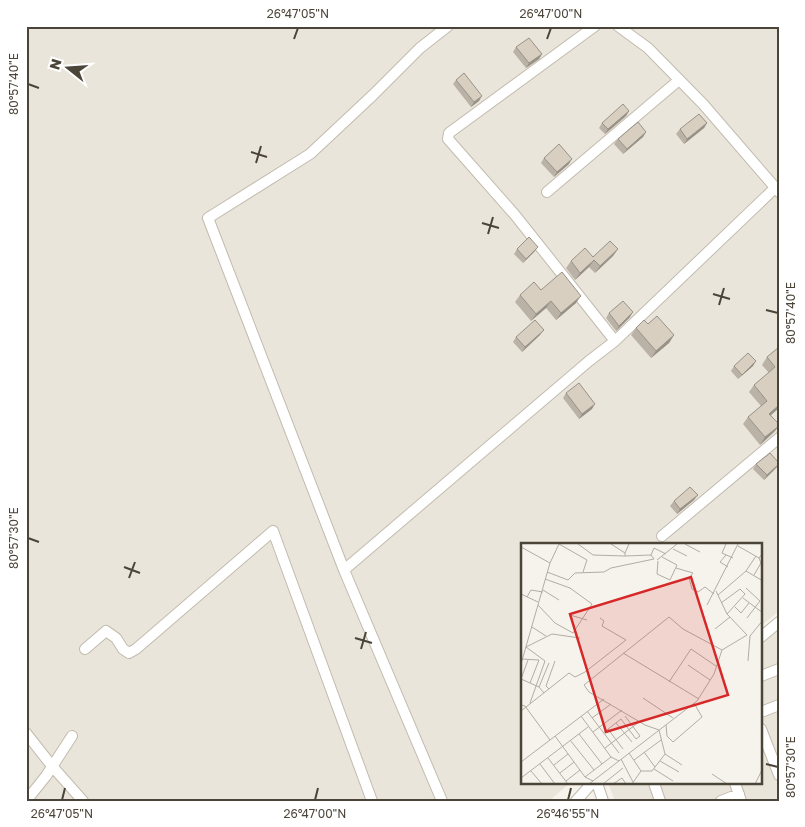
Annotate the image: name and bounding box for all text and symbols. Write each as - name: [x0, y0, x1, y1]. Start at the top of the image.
- text: 26°47'05"N: [267, 6, 329, 21]
- text: 26°47'00"N: [520, 6, 582, 21]
- north arrow: [42, 42, 92, 92]
- text: 80°57'40"E: [6, 53, 21, 115]
- text: N: [45, 56, 65, 72]
- text: 80°57'40"E: [783, 282, 798, 344]
- text: 80°57'30"E: [6, 507, 21, 569]
- inset map: [521, 543, 762, 784]
- text: 80°57'30"E: [783, 736, 798, 798]
- text: 26°47'05"N: [31, 806, 93, 821]
- text: 26°47'00"N: [284, 806, 346, 821]
- text: 26°46'55"N: [537, 806, 599, 821]

